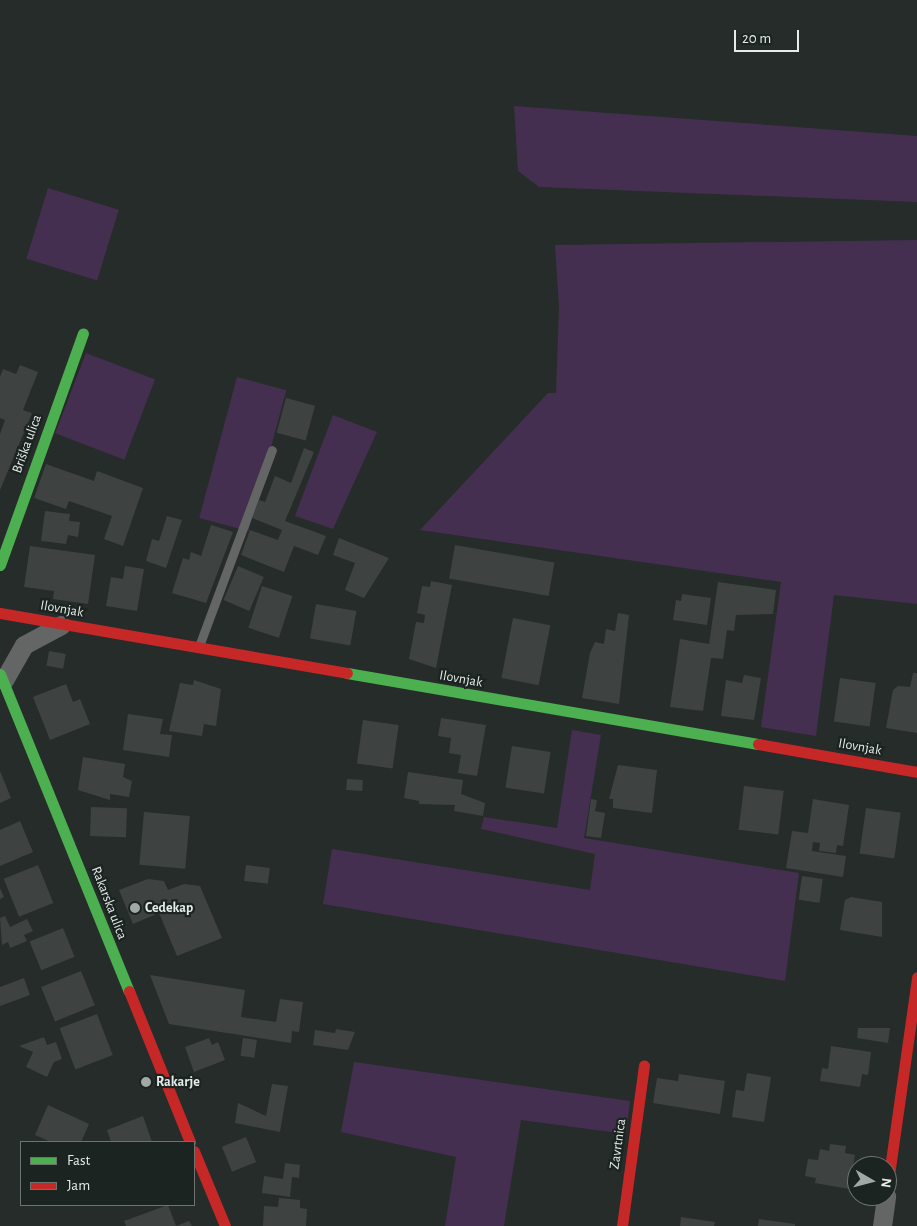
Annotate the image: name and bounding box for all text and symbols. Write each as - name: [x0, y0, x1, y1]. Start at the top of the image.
- scale bar: [737, 20, 802, 52]
- text: 20 m: [742, 31, 771, 46]
- street label: Briška ulica: [9, 412, 45, 476]
- street label: Ilovnjak: [39, 597, 85, 621]
- street label: Ilovnjak: [438, 667, 484, 691]
- street label: Ilovnjak: [837, 735, 883, 759]
- street label: Rakarska ulica: [87, 864, 131, 942]
- place label: Cedekap: [145, 900, 193, 916]
- marker: Cedekap: [129, 902, 141, 914]
- place label: Rakarje: [156, 1074, 200, 1090]
- marker: Rakarje: [140, 1076, 152, 1088]
- street label: Zavrtnica: [606, 1118, 630, 1170]
- legend: [20, 1141, 195, 1206]
- text: Fast: [67, 1153, 90, 1168]
- north arrow: [847, 1156, 897, 1206]
- text: N: [878, 1177, 893, 1189]
- text: Jam: [67, 1178, 90, 1193]

